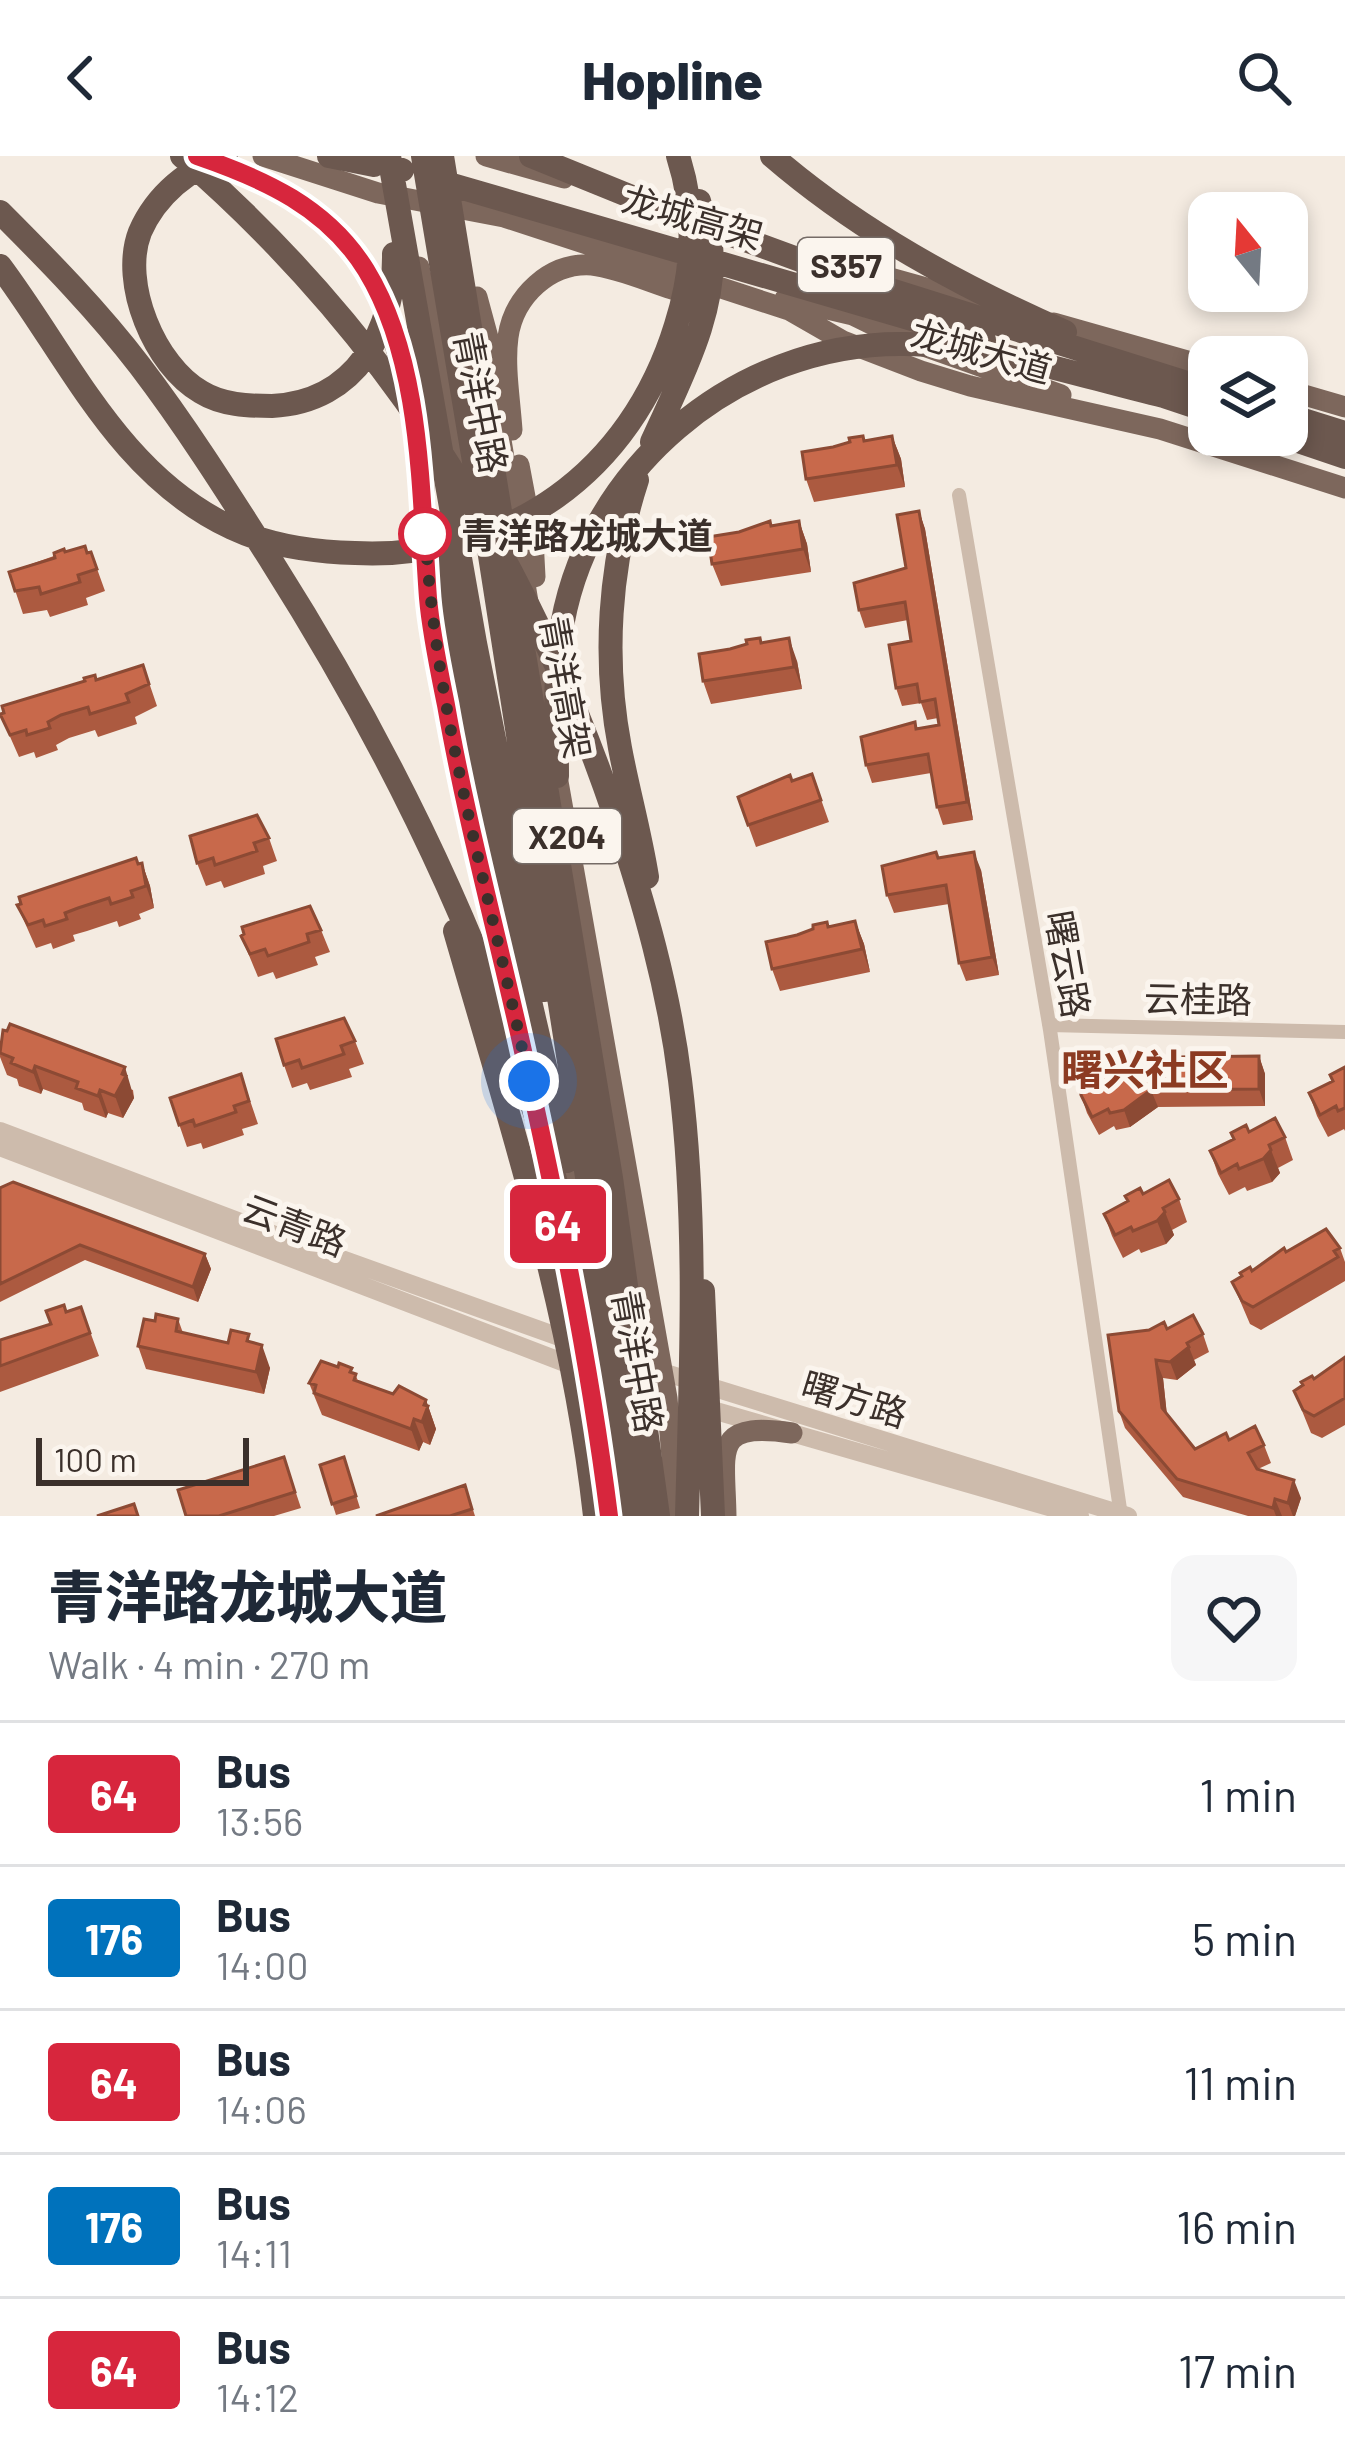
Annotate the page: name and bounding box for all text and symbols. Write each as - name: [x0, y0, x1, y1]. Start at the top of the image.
- icon: back: [48, 45, 114, 111]
- icon: search: [1231, 45, 1297, 111]
- text: Hopline: [582, 46, 763, 111]
- street label: 龙城高架: [618, 175, 768, 257]
- north arrow: [1188, 192, 1308, 312]
- map controls: [1188, 192, 1308, 456]
- road number: S357: [798, 238, 894, 292]
- street label: 龙城大道: [907, 309, 1057, 391]
- street label: 青洋中路: [447, 327, 517, 477]
- button: layers: [1188, 336, 1308, 456]
- marker: 青洋路龙城大道: [400, 509, 450, 559]
- place label: 青洋路龙城大道: [461, 513, 713, 556]
- street label: 青洋高架: [533, 612, 601, 762]
- road number: X204: [513, 809, 621, 863]
- street label: 曙云路: [1038, 907, 1100, 1021]
- street label: 云桂路: [1144, 976, 1252, 1020]
- district label: 曙兴社区: [1061, 1043, 1229, 1093]
- your location: [499, 1051, 559, 1111]
- street label: 云青路: [237, 1185, 353, 1263]
- line badge: 64: [504, 1185, 612, 1263]
- text: 64: [534, 1199, 582, 1249]
- street label: 青洋中路: [605, 1286, 673, 1436]
- street label: 曙方路: [797, 1362, 913, 1434]
- scale bar: [36, 1432, 249, 1485]
- text: 100 m: [54, 1439, 137, 1479]
- button: heart: [1171, 1555, 1297, 1681]
- text: 青洋路龙城大道: [48, 1561, 447, 1629]
- text: Walk · 4 min · 270 m: [48, 1640, 370, 1687]
- text: Bus: [216, 1743, 291, 1797]
- text: 1 min: [1199, 1767, 1297, 1821]
- text: 64: [90, 1769, 138, 1819]
- text: 13:56: [216, 1797, 303, 1844]
- text: Bus: [216, 1887, 291, 1941]
- text: 5 min: [1192, 1911, 1297, 1965]
- text: 176: [85, 1913, 143, 1963]
- text: 14:00: [216, 1941, 308, 1988]
- text: Bus: [216, 2031, 291, 2085]
- text: 11 min: [1183, 2055, 1297, 2109]
- text: 64: [90, 2057, 138, 2107]
- text: 14:06: [216, 2085, 306, 2132]
- text: Bus: [216, 2175, 291, 2229]
- text: 16 min: [1176, 2199, 1297, 2253]
- text: 176: [85, 2201, 143, 2251]
- text: 14:11: [216, 2229, 292, 2276]
- text: Bus: [216, 2319, 291, 2373]
- text: 17 min: [1178, 2343, 1297, 2397]
- text: 64: [90, 2345, 138, 2395]
- text: 14:12: [216, 2373, 299, 2420]

